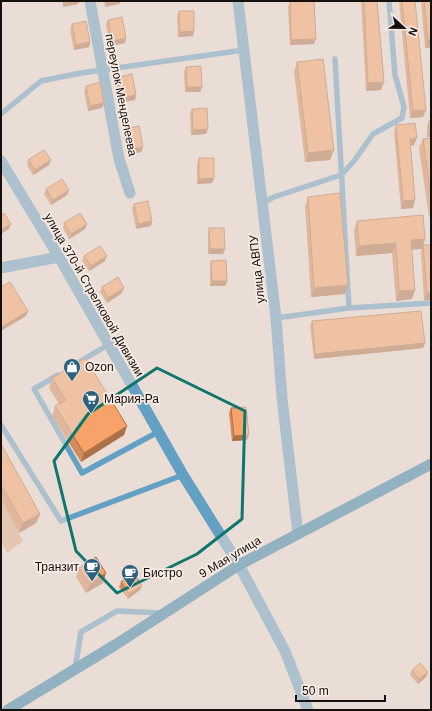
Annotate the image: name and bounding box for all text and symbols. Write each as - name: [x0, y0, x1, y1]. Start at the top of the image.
- north arrow: [384, 8, 424, 48]
- text: N: [406, 26, 420, 38]
- street label: переулок Менделеева: [102, 33, 140, 158]
- street label: улица 370-й Стрелковой Дивизии: [41, 211, 147, 379]
- street label: улица АВПУ: [246, 234, 268, 304]
- shop icon: Ozon: [62, 357, 82, 382]
- place label: Ozon: [85, 360, 114, 374]
- supermarket icon: Мария-Ра: [81, 389, 101, 414]
- place label: Мария-Ра: [104, 392, 159, 406]
- street label: 9 Мая улица: [197, 533, 264, 581]
- cafe icon: Транзит: [82, 557, 102, 582]
- place label: Транзит: [35, 560, 79, 574]
- cafe icon: Бистро: [120, 563, 140, 588]
- place label: Бистро: [143, 566, 183, 580]
- scale bar: [296, 677, 385, 703]
- text: 50 m: [302, 684, 329, 698]

